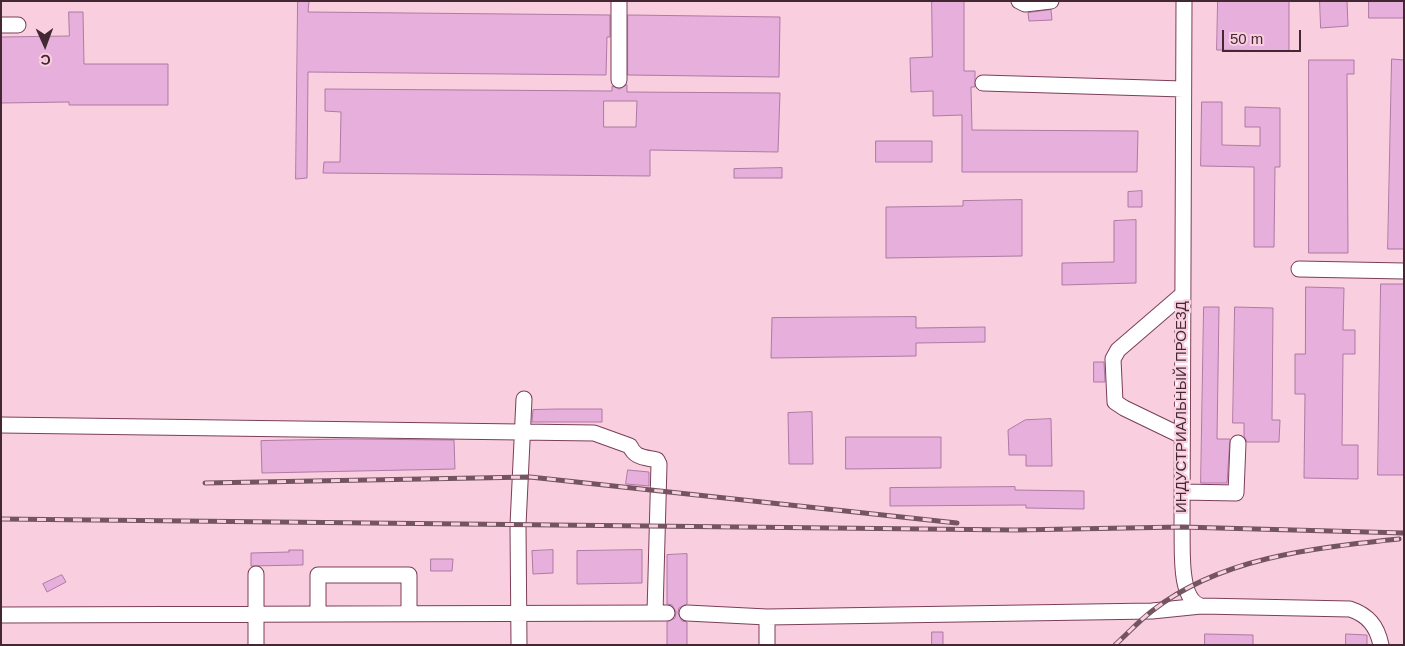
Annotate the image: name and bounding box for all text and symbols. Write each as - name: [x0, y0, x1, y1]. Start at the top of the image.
- north arrow: [20, 20, 70, 70]
- scale bar: [1225, 20, 1304, 52]
- text: 50 m: [1230, 30, 1263, 47]
- text: С: [40, 52, 51, 68]
- street label: ИНДУСТРИАЛЬНЫЙ ПРОЕЗД: [1173, 301, 1191, 513]

